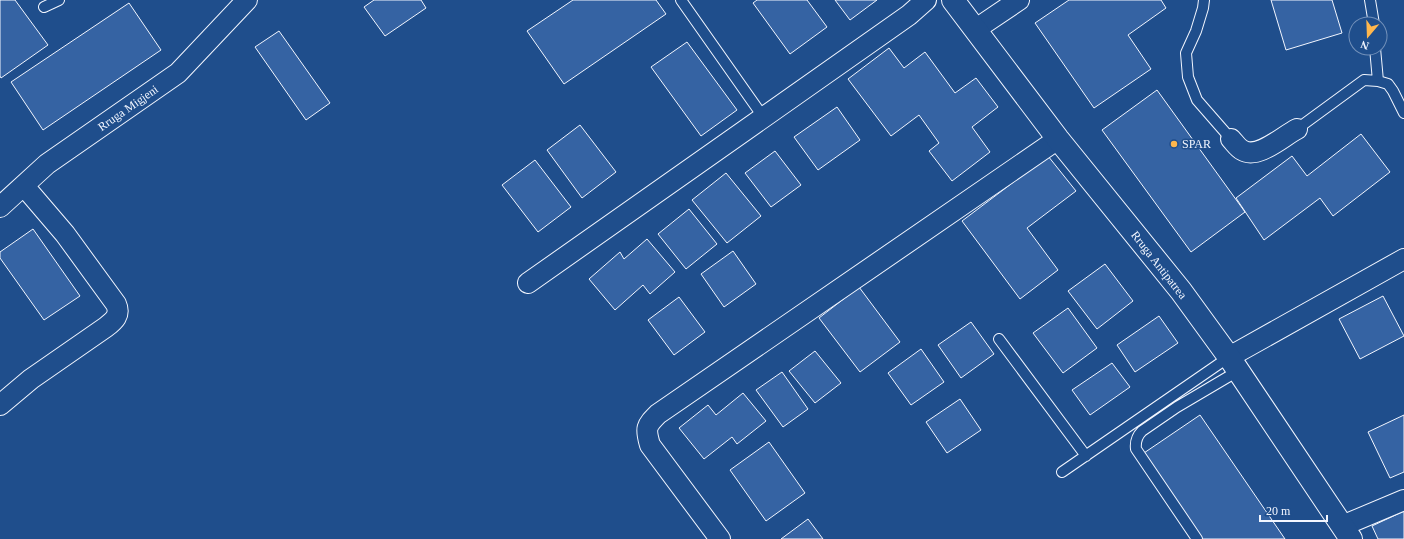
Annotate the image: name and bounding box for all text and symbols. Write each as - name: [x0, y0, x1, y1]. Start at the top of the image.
- north arrow: [1348, 16, 1388, 56]
- text: N: [1359, 38, 1370, 52]
- street label: Rruga Migjeni: [95, 82, 161, 134]
- place label: SPAR: [1182, 137, 1211, 151]
- marker: SPAR: [1169, 139, 1179, 149]
- street label: Rruga Antipatrea: [1128, 228, 1190, 302]
- scale bar: [1260, 497, 1327, 523]
- text: 20 m: [1266, 504, 1291, 518]

